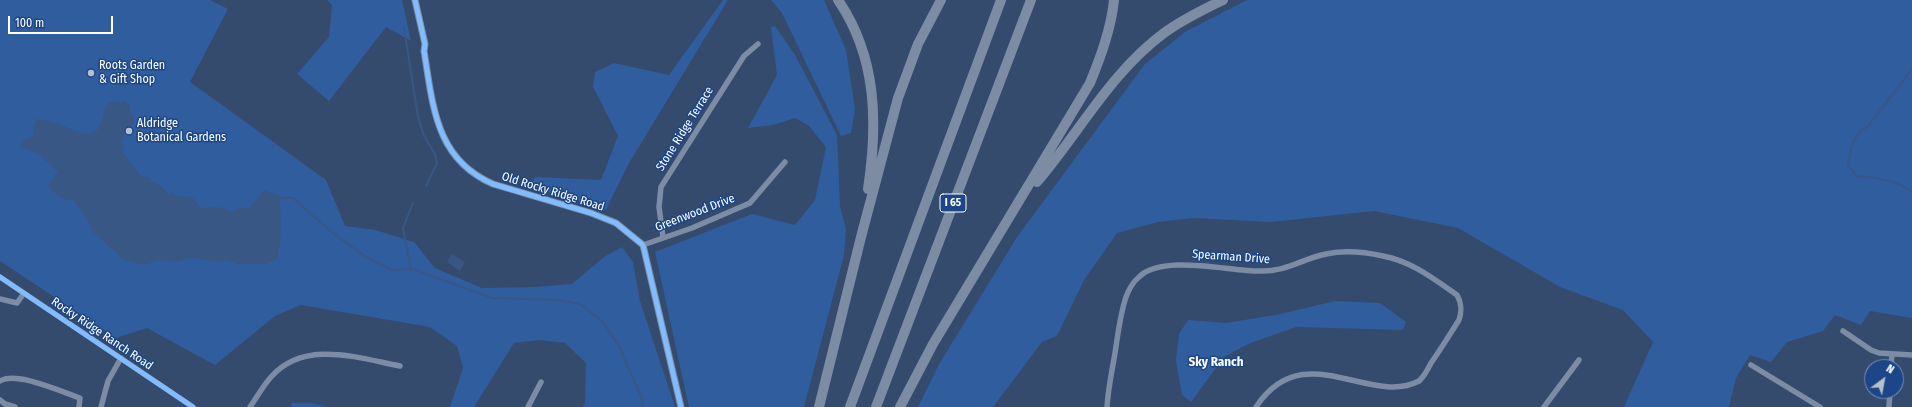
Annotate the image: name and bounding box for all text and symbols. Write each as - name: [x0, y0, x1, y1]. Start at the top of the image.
- scale bar: [10, 8, 115, 34]
- text: 100 m: [15, 16, 44, 30]
- place label: Roots Garden & Gift Shop: [99, 59, 165, 87]
- marker: Roots Garden & Gift Shop: [86, 68, 96, 78]
- street label: Stone Ridge Terrace: [653, 84, 717, 174]
- place label: Aldridge Botanical Gardens: [137, 117, 226, 145]
- marker: Aldridge Botanical Gardens: [124, 126, 134, 136]
- street label: Old Rocky Ridge Road: [500, 170, 606, 214]
- street label: Greenwood Drive: [653, 191, 737, 235]
- road number: I 65: [940, 194, 966, 212]
- street label: Spearman Drive: [1192, 247, 1270, 267]
- street label: Rocky Ridge Ranch Road: [48, 295, 156, 373]
- district label: Sky Ranch: [1188, 354, 1244, 370]
- north arrow: [1864, 359, 1904, 399]
- text: N: [1884, 362, 1896, 377]

